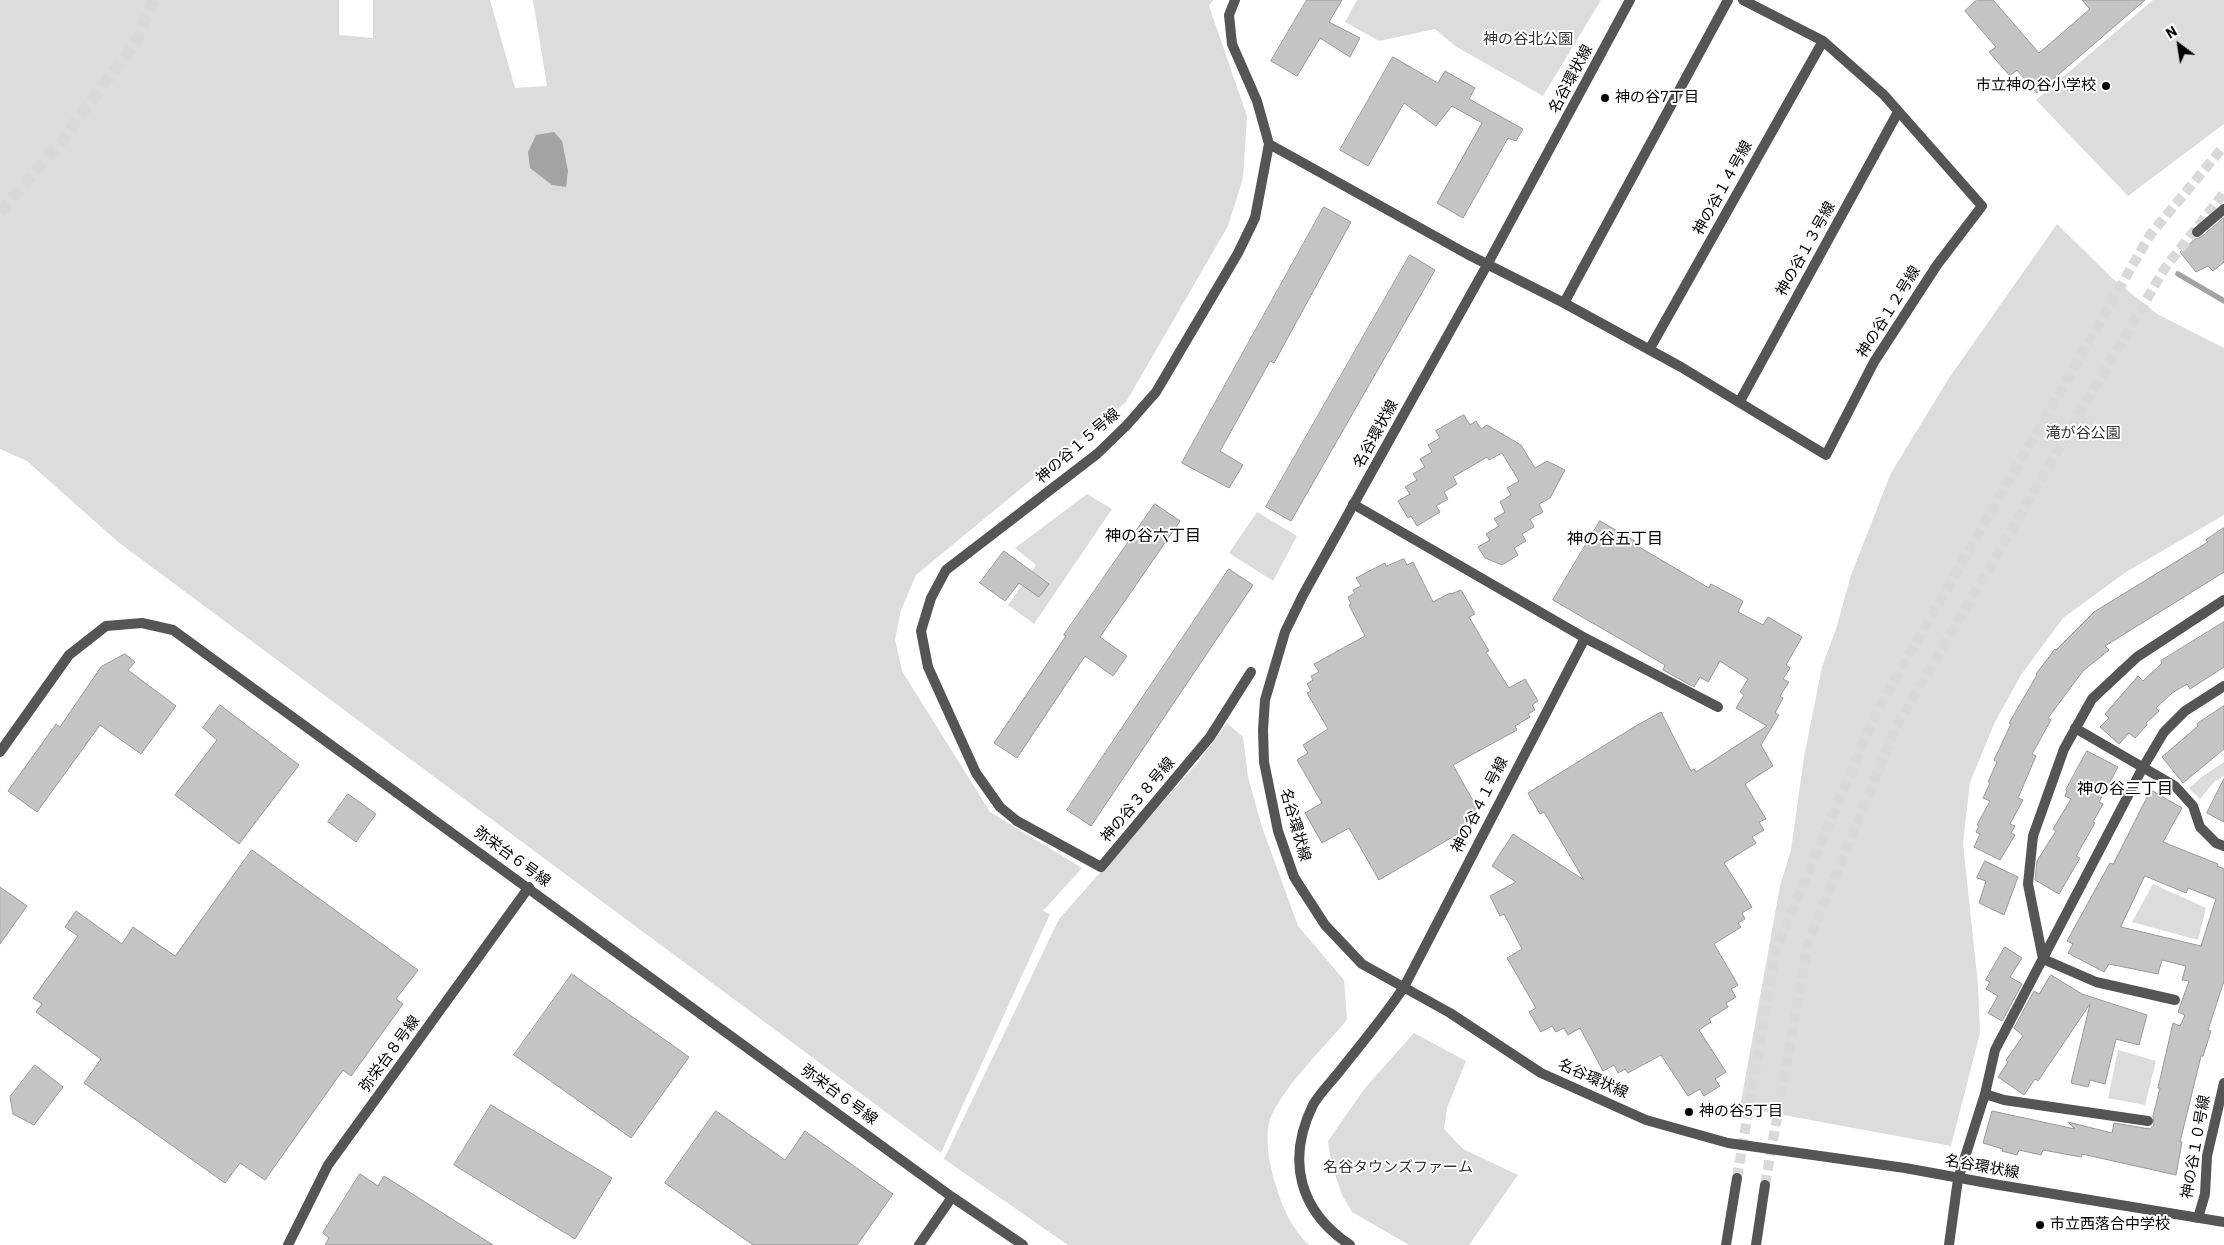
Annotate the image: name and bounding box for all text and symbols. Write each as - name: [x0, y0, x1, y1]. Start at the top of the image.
- north arrow: [2154, 20, 2204, 70]
- text: N: [2162, 22, 2180, 42]
- park label: 神の谷北公園: [1483, 31, 1573, 49]
- street label: 名谷環状線: [1545, 42, 1597, 116]
- place label: 市立神の谷小学校: [1976, 77, 2096, 95]
- marker: 市立神の谷小学校: [2100, 80, 2112, 92]
- place label: 神の谷7丁目: [1615, 89, 1699, 107]
- marker: 神の谷7丁目: [1599, 92, 1611, 104]
- street label: 神の谷１４号線: [1690, 138, 1756, 238]
- street label: 神の谷１３号線: [1773, 199, 1839, 299]
- street label: 神の谷１２号線: [1854, 263, 1924, 361]
- street label: 名谷環状線: [1350, 397, 1402, 471]
- street label: 神の谷１５号線: [1032, 405, 1124, 487]
- park label: 滝が谷公園: [2046, 425, 2120, 443]
- district label: 神の谷六丁目: [1105, 526, 1201, 546]
- district label: 神の谷五丁目: [1567, 529, 1663, 549]
- street label: 神の谷３８号線: [1097, 754, 1179, 846]
- street label: 神の谷４１号線: [1448, 754, 1512, 856]
- district label: 神の谷三丁目: [2077, 779, 2173, 799]
- street label: 名谷環状線: [1276, 786, 1314, 864]
- street label: 弥栄台６号線: [470, 823, 554, 891]
- street label: 弥栄台８号線: [356, 1012, 424, 1096]
- street label: 名谷環状線: [1555, 1056, 1631, 1102]
- street label: 弥栄台６号線: [797, 1061, 881, 1129]
- street label: 神の谷１０号線: [2178, 1094, 2214, 1200]
- place label: 神の谷5丁目: [1699, 1103, 1783, 1121]
- marker: 神の谷5丁目: [1683, 1106, 1695, 1118]
- street label: 名谷環状線: [1944, 1152, 2020, 1182]
- park label: 名谷タウンズファーム: [1323, 1159, 1473, 1177]
- place label: 市立西落合中学校: [2050, 1216, 2170, 1234]
- marker: 市立西落合中学校: [2034, 1219, 2046, 1231]

